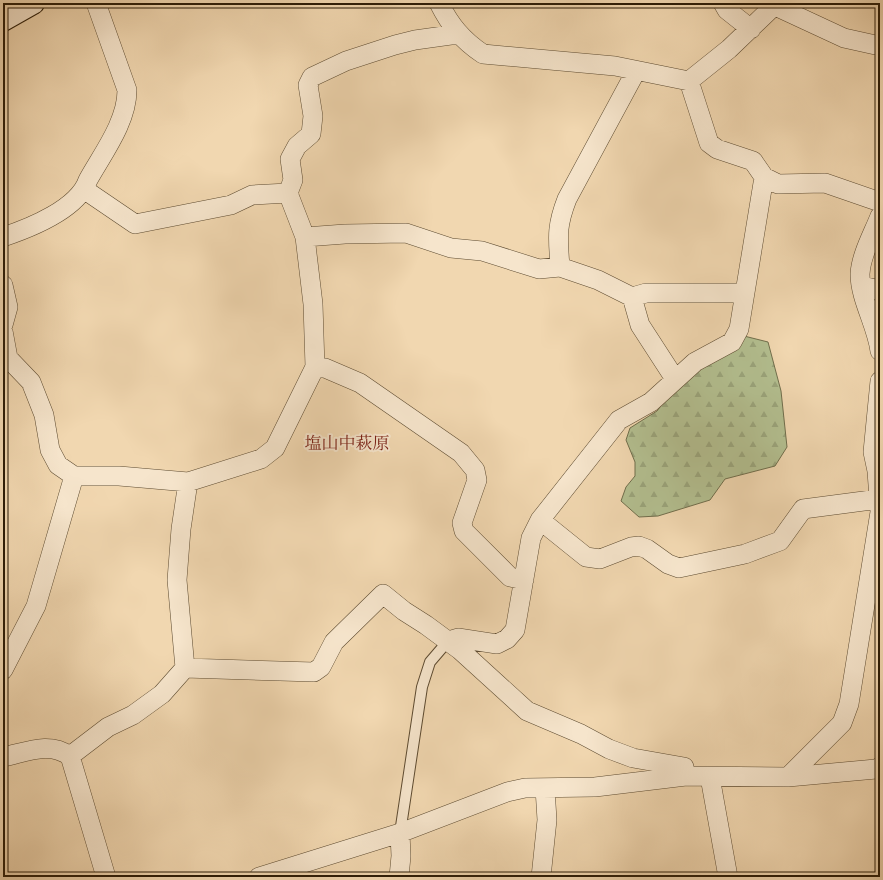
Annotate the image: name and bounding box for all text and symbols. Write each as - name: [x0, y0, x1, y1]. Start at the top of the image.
- district label: 塩山中萩原: [305, 432, 390, 454]

